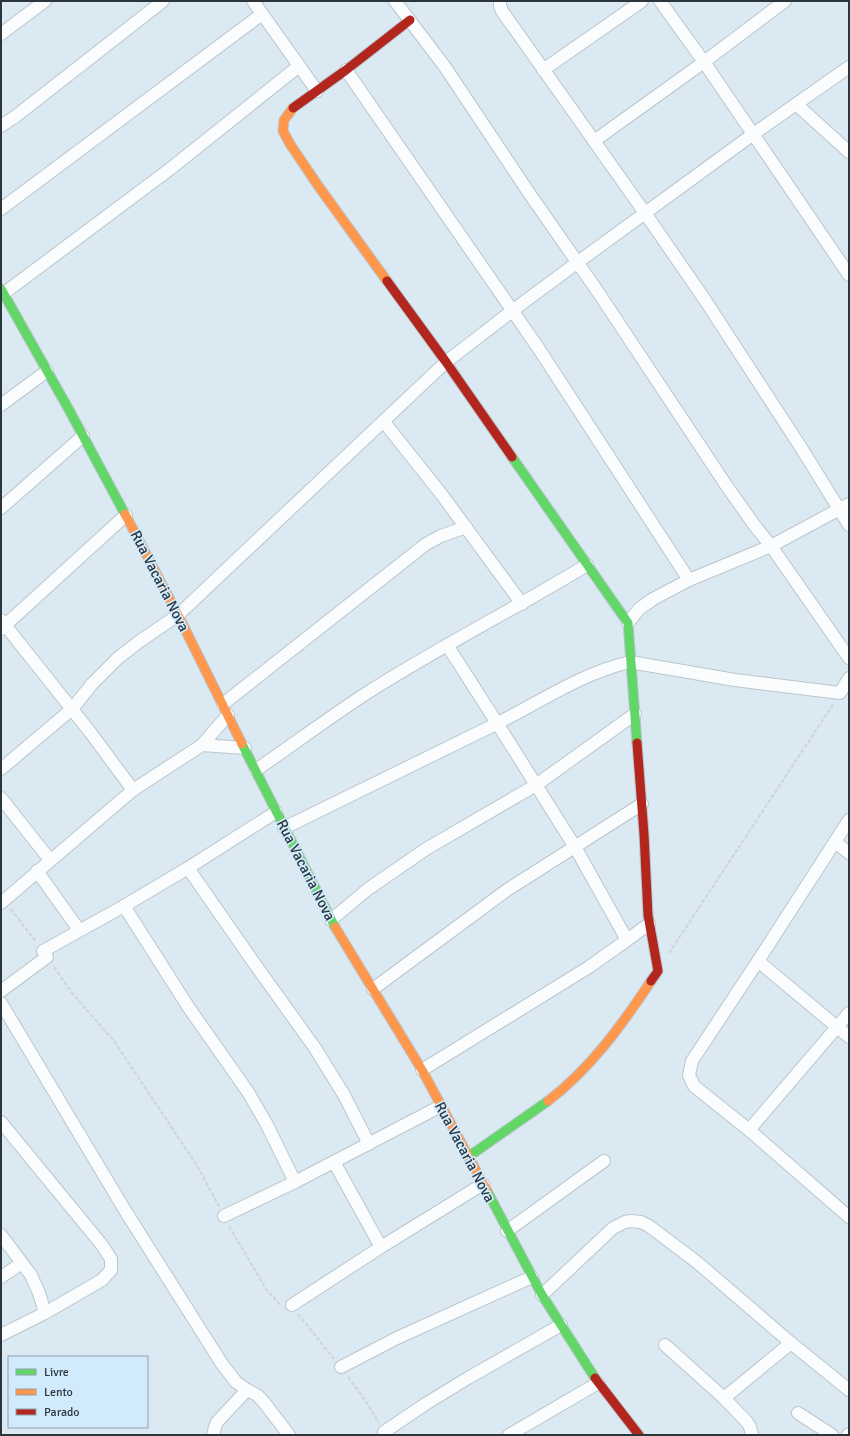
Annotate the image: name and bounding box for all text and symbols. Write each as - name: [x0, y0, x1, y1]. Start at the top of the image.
- street label: Rua Vacaria Nova: [127, 527, 193, 635]
- street label: Rua Vacaria Nova: [273, 816, 339, 924]
- street label: Rua Vacaria Nova: [431, 1099, 499, 1205]
- legend: [8, 1356, 148, 1428]
- text: Livre: [44, 1365, 69, 1380]
- text: Lento: [44, 1385, 73, 1400]
- text: Parado: [44, 1405, 80, 1420]

